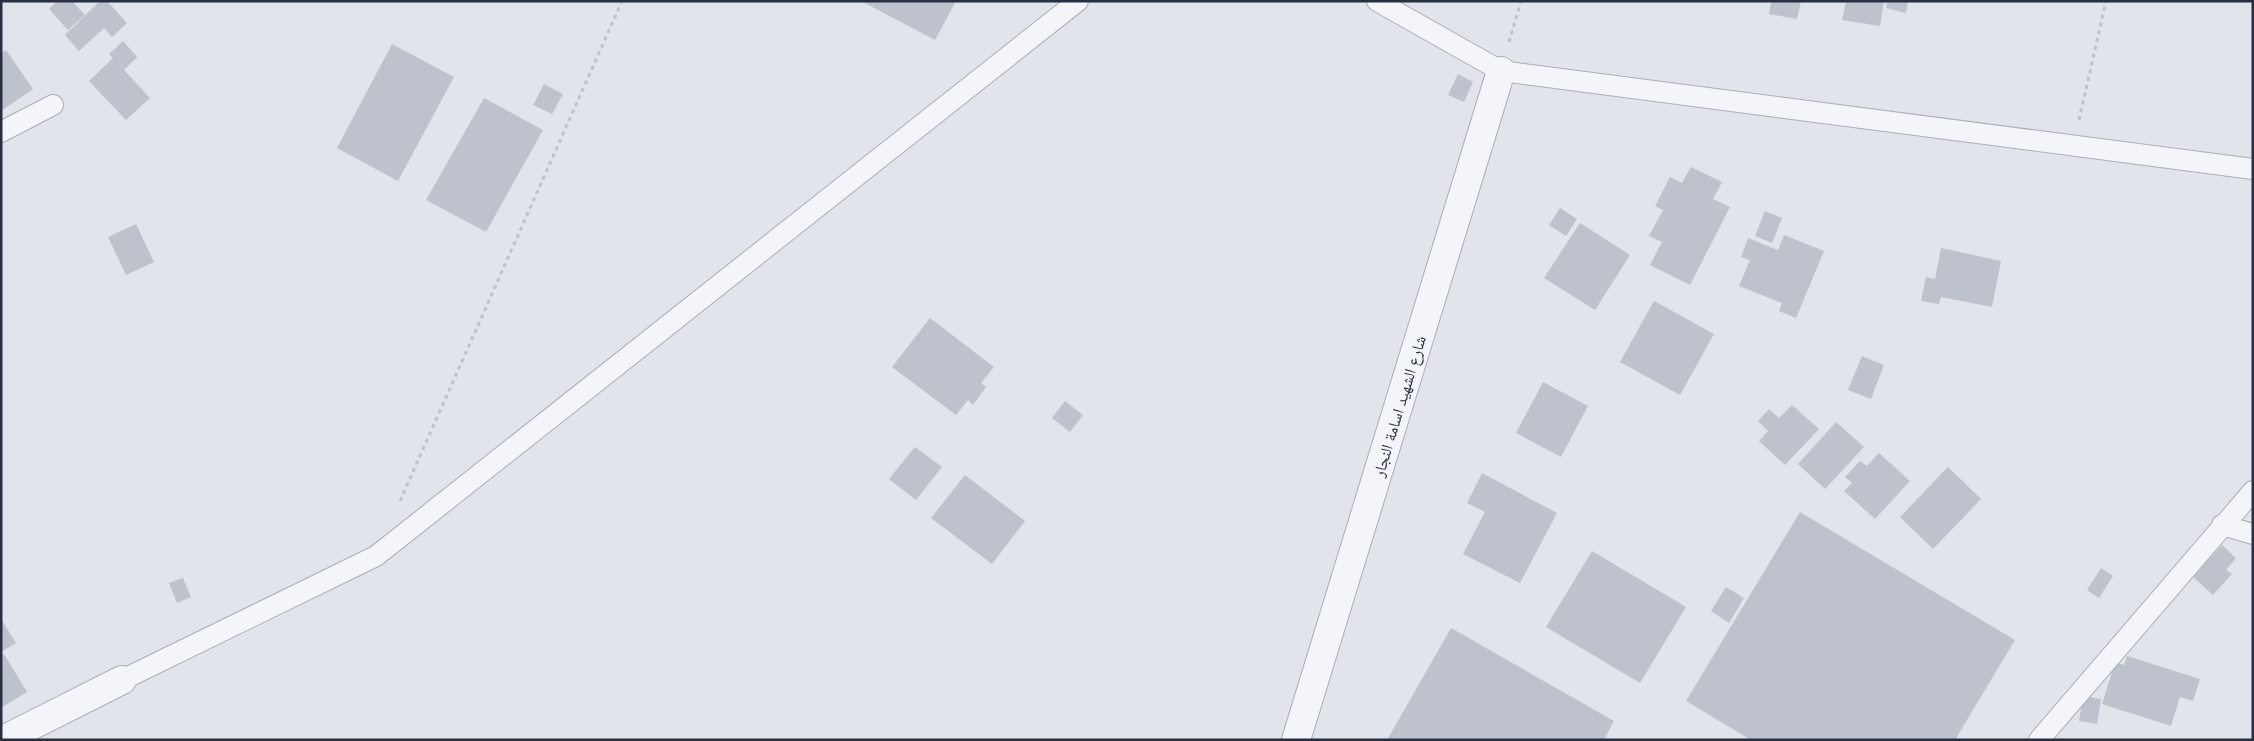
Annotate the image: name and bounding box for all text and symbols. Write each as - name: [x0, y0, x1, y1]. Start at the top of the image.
- street label: شارع الشهيد اسامة النجار: [1370, 334, 1431, 480]

